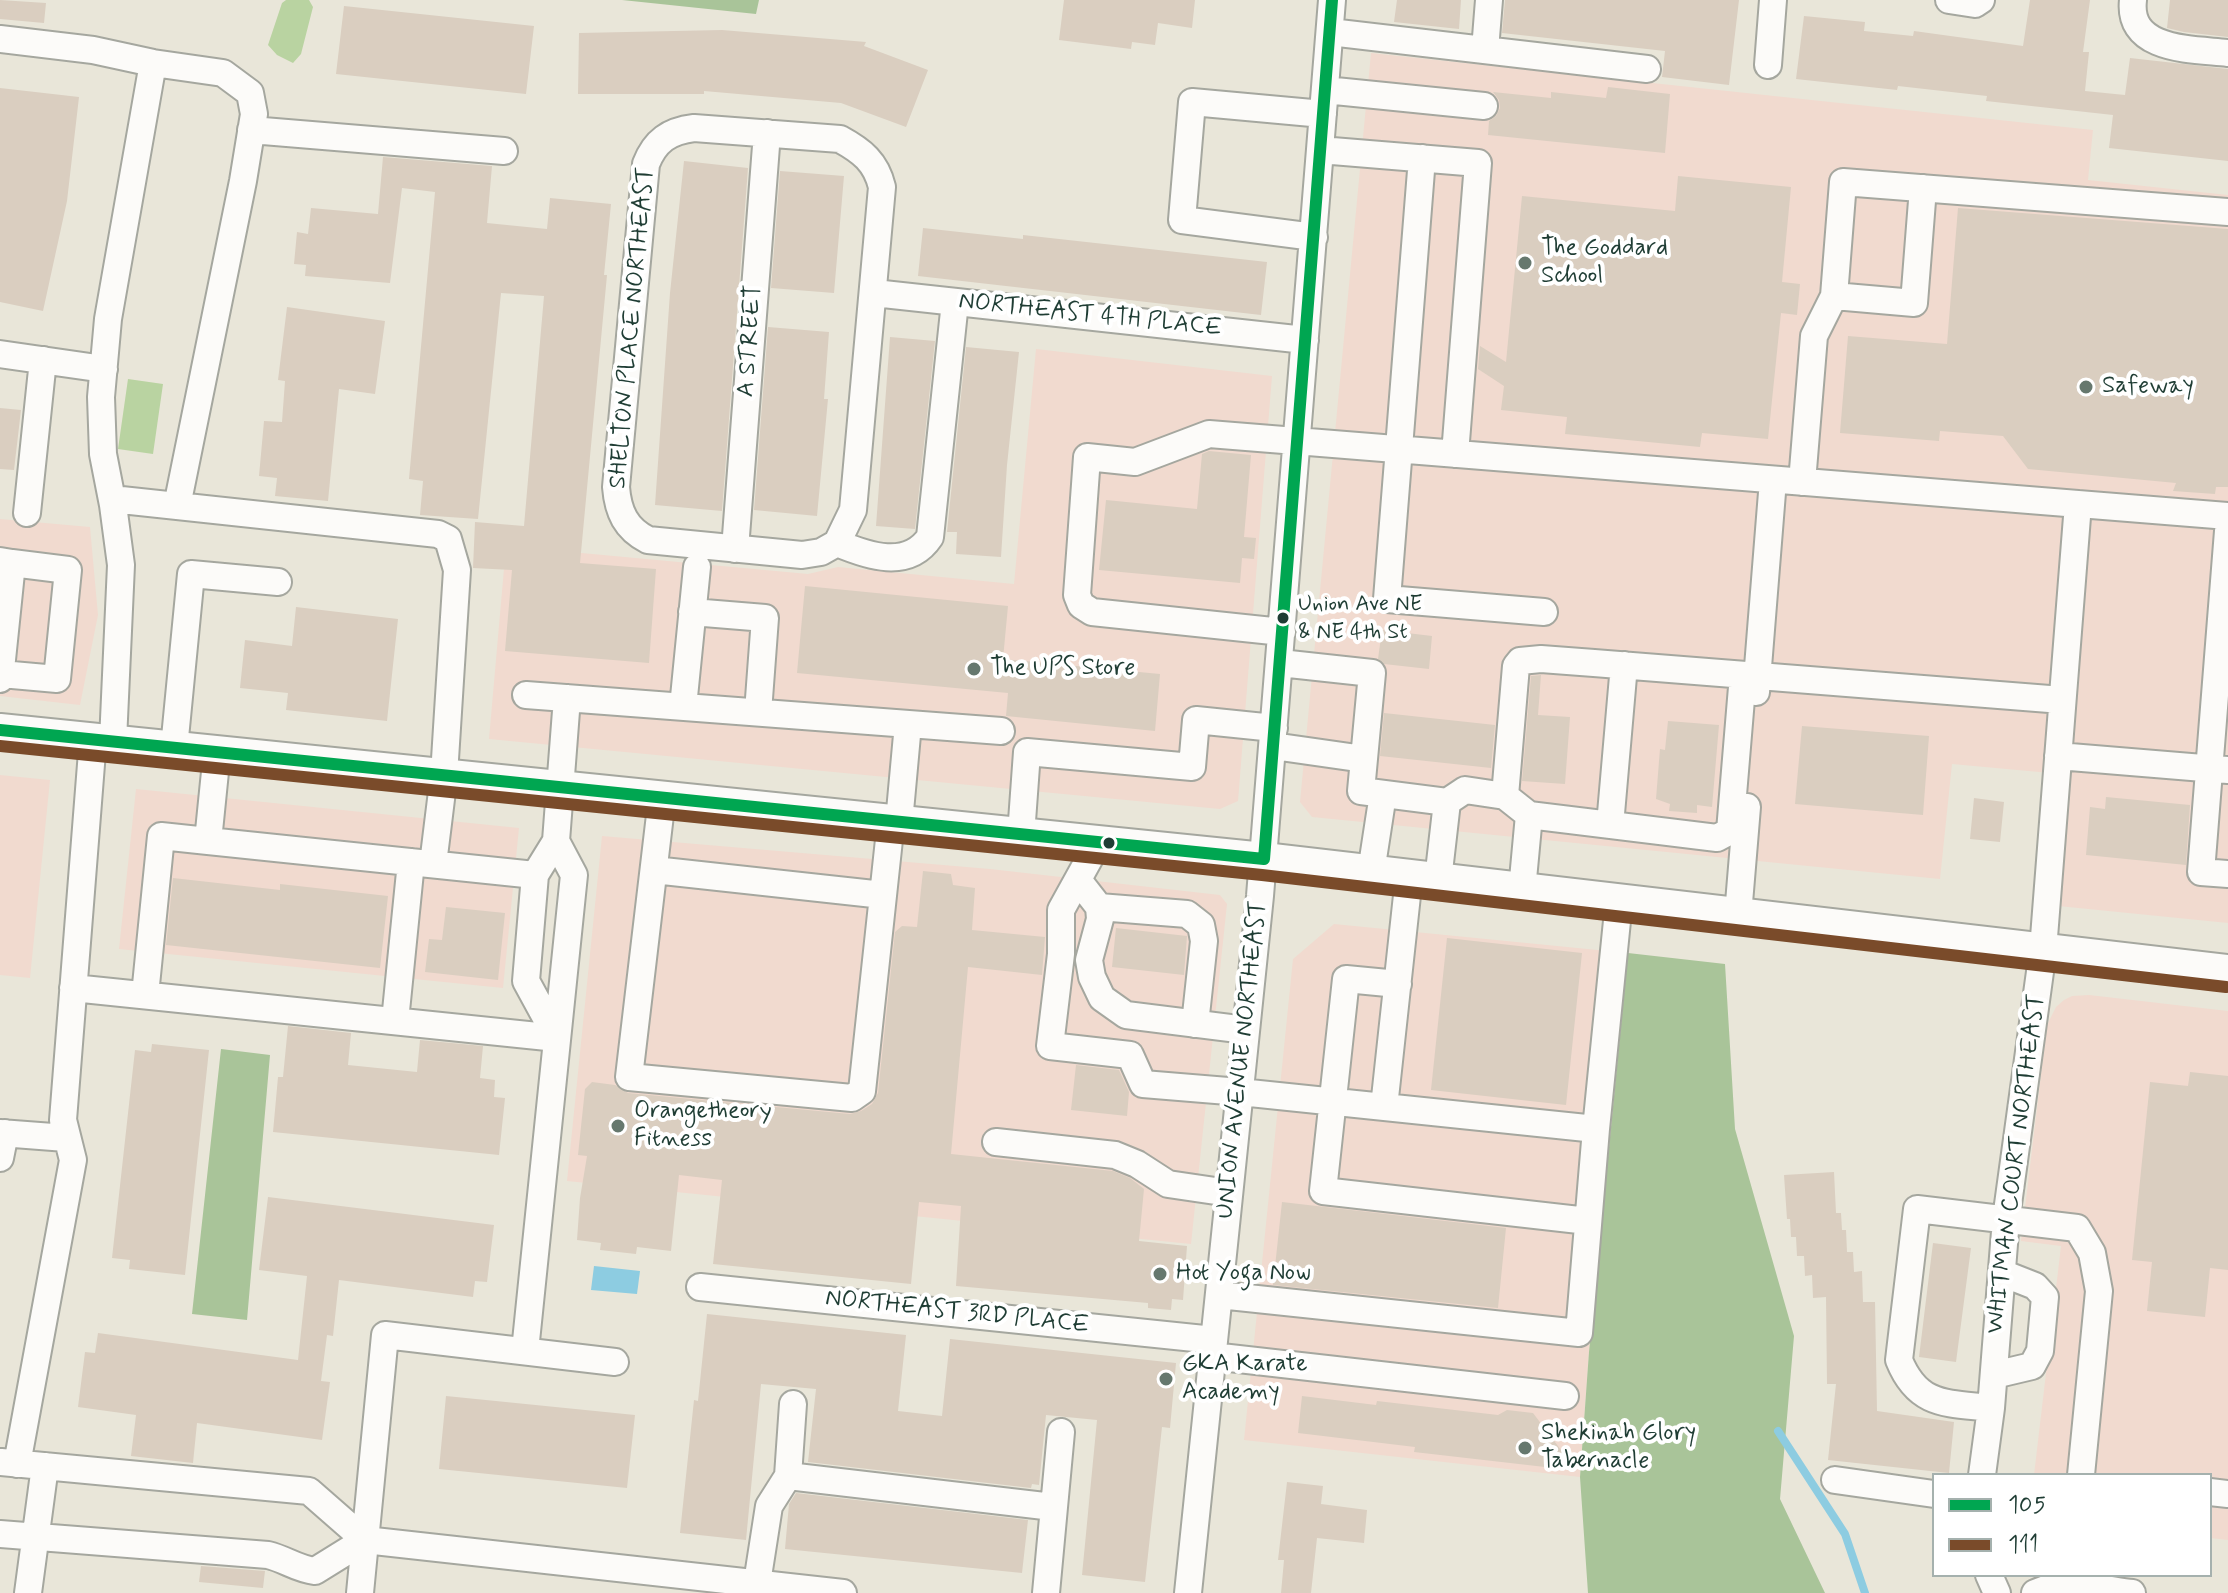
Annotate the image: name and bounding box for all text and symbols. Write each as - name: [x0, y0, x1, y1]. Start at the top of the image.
- street label: SHELTON PLACE NORTHEAST: [605, 166, 661, 490]
- place label: The Goddard School: [1541, 235, 1668, 291]
- marker: The Goddard School: [1516, 254, 1534, 272]
- street label: A STREET: [733, 284, 769, 398]
- street label: NORTHEAST 4TH PLACE: [957, 288, 1223, 344]
- place label: Safeway: [2102, 373, 2194, 401]
- marker: Safeway: [2077, 378, 2095, 396]
- place label: Union Ave NE & NE 4th St: [1298, 592, 1422, 644]
- marker: Union Ave NE & NE 4th St: [1275, 610, 1291, 626]
- place label: The UPS Store: [990, 655, 1135, 683]
- marker: The UPS Store: [965, 660, 983, 678]
- unlabelled marker: [1101, 835, 1117, 851]
- street label: UNION AVENUE NORTHEAST: [1212, 900, 1274, 1220]
- street label: WHITMAN COURT NORTHEAST: [1982, 992, 2052, 1336]
- place label: Orangetheory Fitness: [634, 1098, 772, 1154]
- marker: Orangetheory Fitness: [609, 1117, 627, 1135]
- place label: Hot Yoga Now: [1176, 1260, 1311, 1288]
- marker: Hot Yoga Now: [1151, 1265, 1169, 1283]
- street label: NORTHEAST 3RD PLACE: [824, 1285, 1090, 1341]
- place label: GKA Karate Academy: [1182, 1351, 1308, 1407]
- marker: GKA Karate Academy: [1157, 1370, 1175, 1388]
- place label: Shekinah Glory Tabernacle: [1541, 1420, 1696, 1476]
- marker: Shekinah Glory Tabernacle: [1516, 1439, 1534, 1457]
- legend: [1932, 1473, 2212, 1577]
- text: 105: [2008, 1490, 2046, 1521]
- text: 111: [2008, 1530, 2038, 1561]

